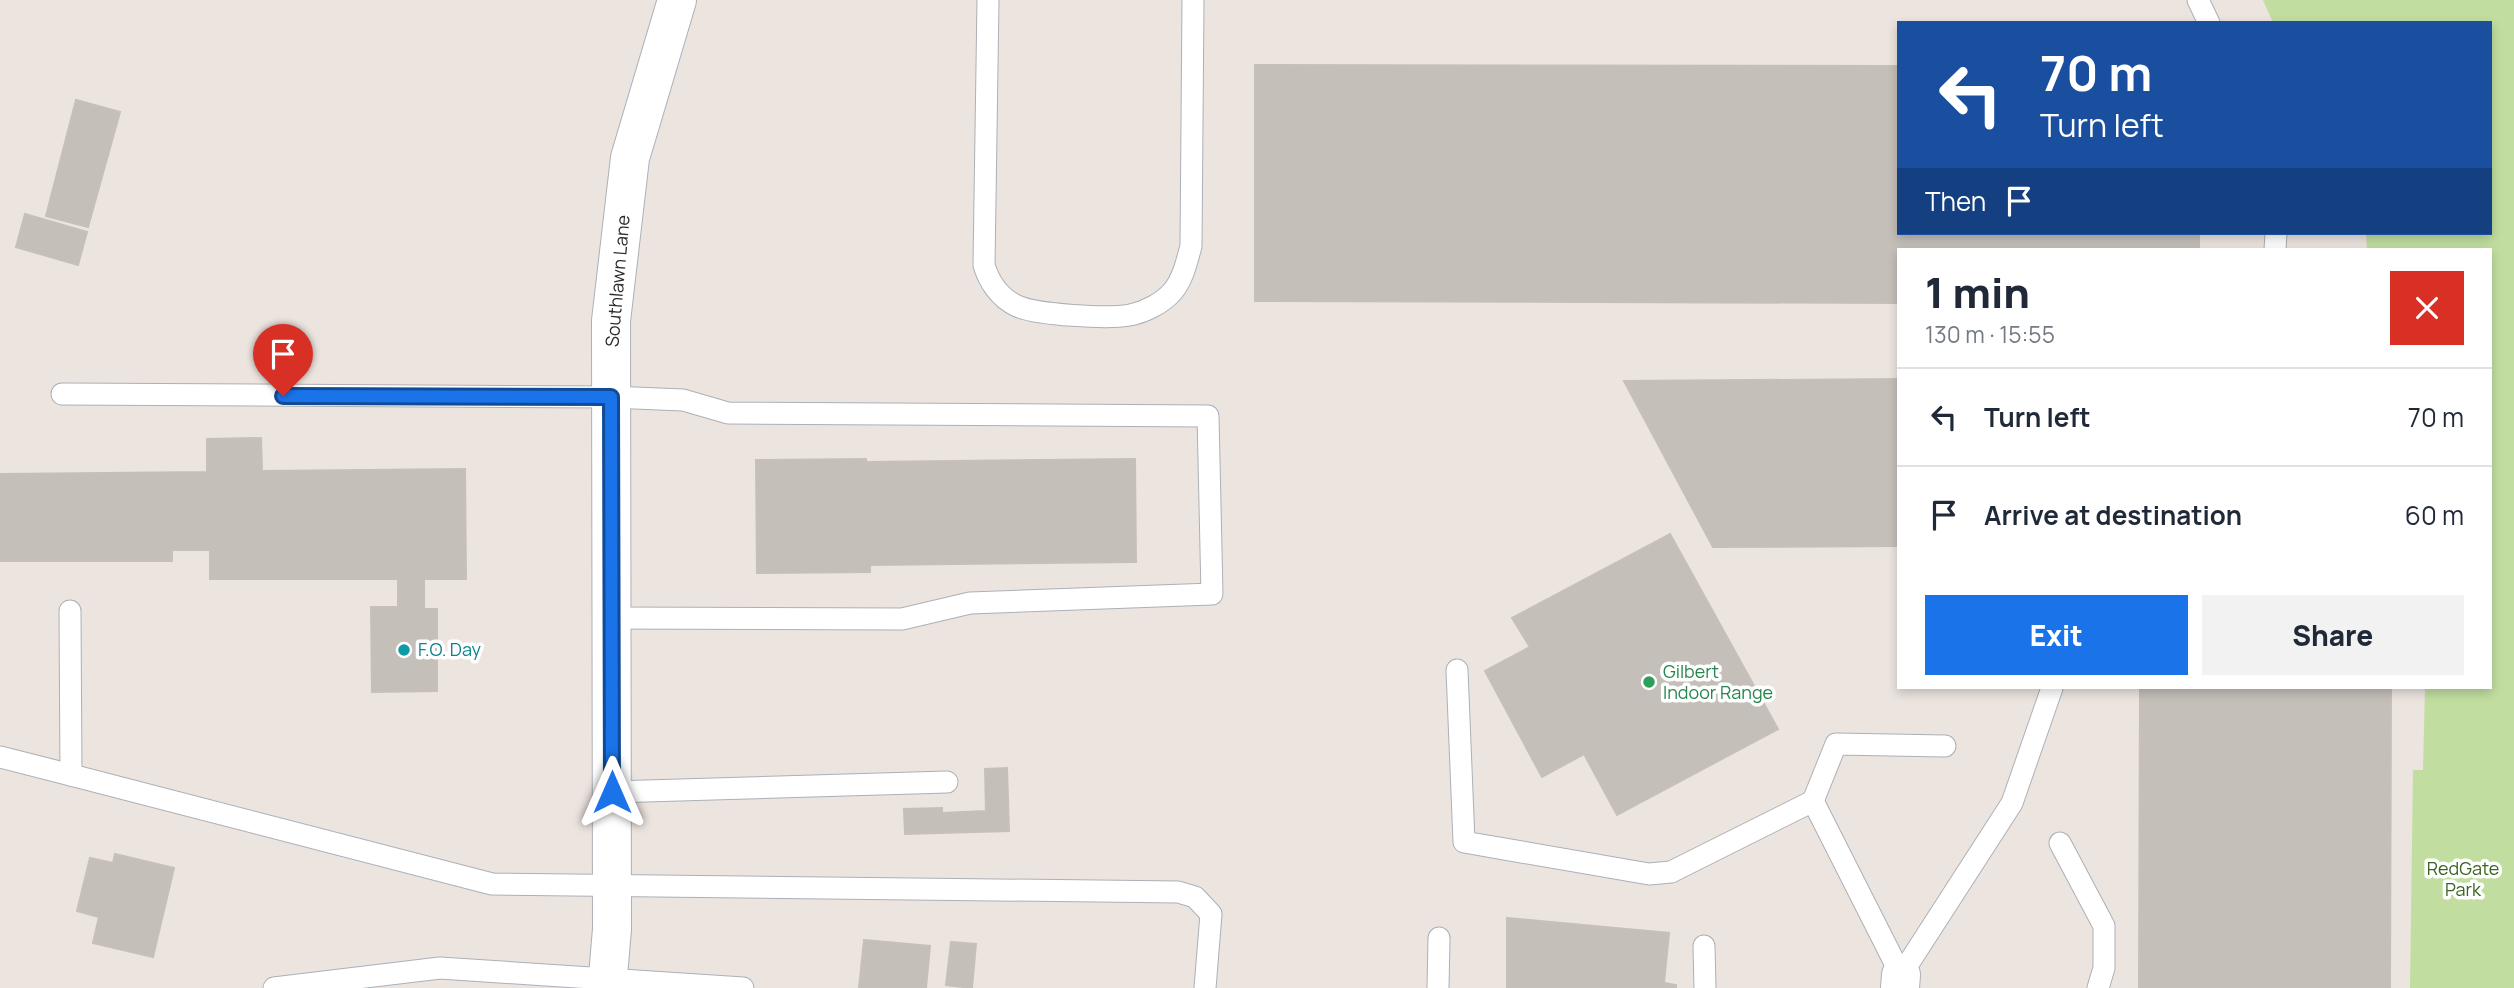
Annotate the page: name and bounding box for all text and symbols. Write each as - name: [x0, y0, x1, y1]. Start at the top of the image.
- text: 70 m: [2040, 39, 2152, 106]
- icon: left: [1925, 49, 2016, 140]
- text: Turn left: [2040, 103, 2164, 147]
- icon: arrive: [2000, 182, 2038, 220]
- text: Then: [1925, 183, 1986, 219]
- street label: Southlawn Lane: [599, 214, 635, 348]
- text: 1 min: [1925, 263, 2030, 321]
- button: close: [2390, 271, 2464, 345]
- text: 130 m · 15:55: [1925, 318, 2055, 350]
- pin: [253, 324, 313, 396]
- icon: arrive: [264, 335, 302, 373]
- icon: left: [1925, 398, 1963, 436]
- text: Turn left: [1984, 399, 2091, 435]
- text: 70 m: [2408, 399, 2464, 435]
- icon: arrive: [1925, 496, 1963, 534]
- text: Arrive at destination: [1984, 497, 2242, 533]
- text: 60 m: [2405, 497, 2464, 533]
- button: Exit: [1925, 595, 2188, 675]
- button: Share: [2202, 595, 2464, 675]
- place label: F.O. Day: [418, 637, 481, 661]
- marker: F.O. Day: [396, 642, 412, 658]
- place label: Gilbert Indoor Range: [1663, 659, 1773, 704]
- marker: Gilbert Indoor Range: [1641, 674, 1657, 690]
- position arrow: [575, 755, 649, 829]
- park label: RedGate Park: [2427, 856, 2499, 901]

